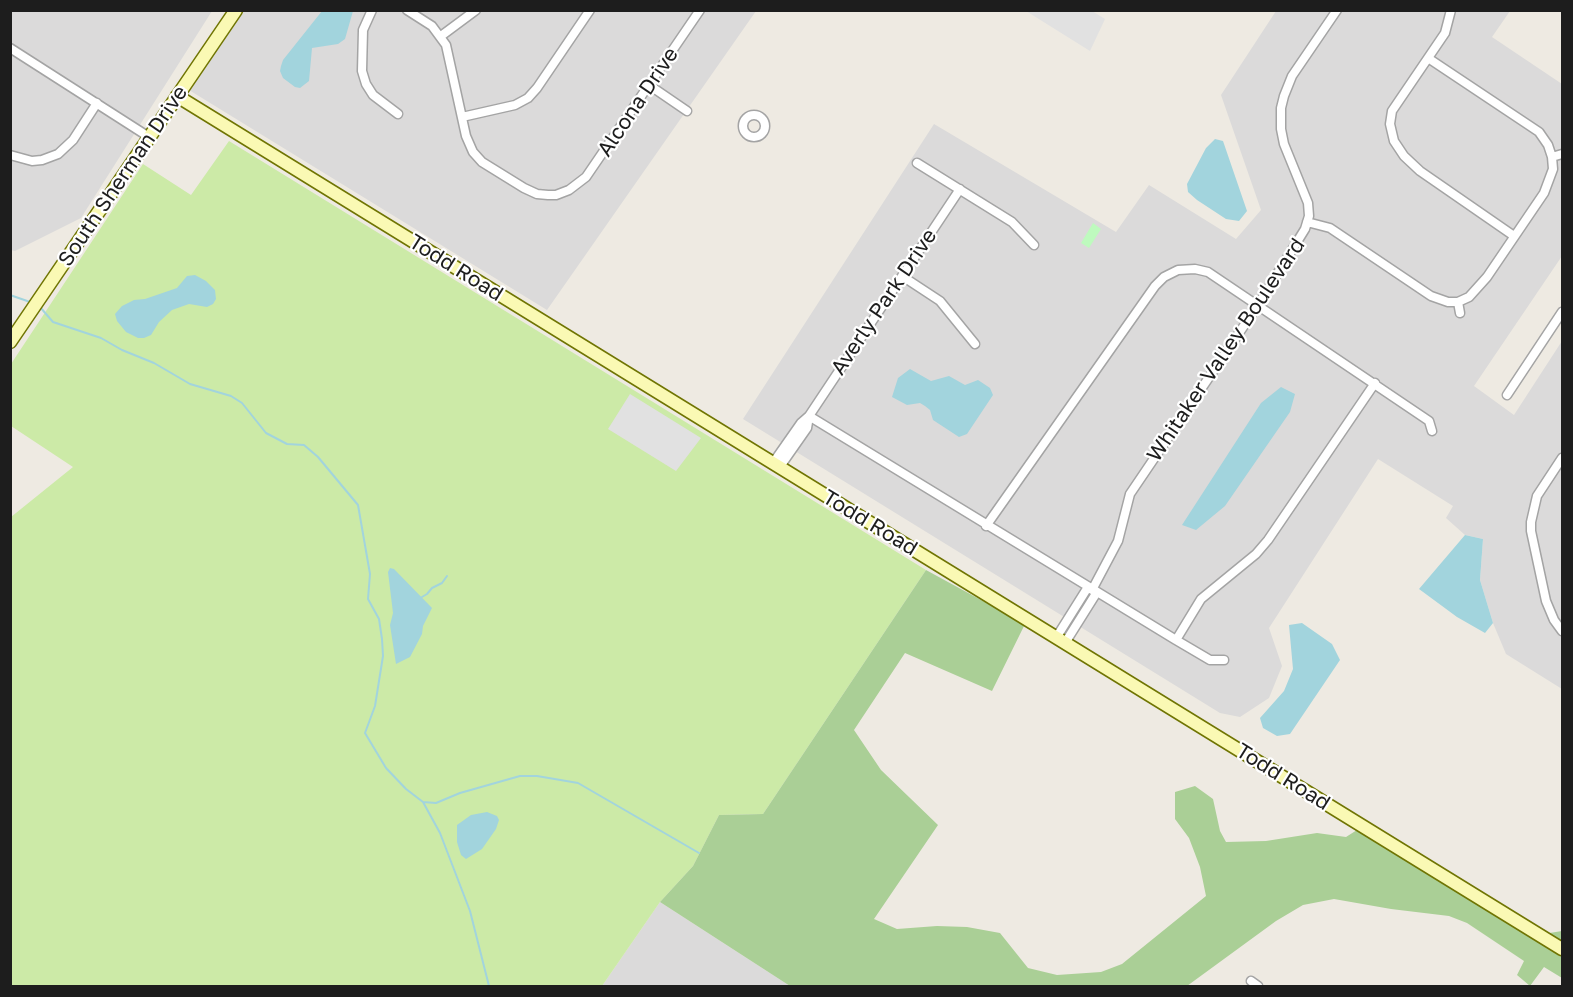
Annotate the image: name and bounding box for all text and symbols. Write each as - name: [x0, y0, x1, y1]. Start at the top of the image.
- street label: Alcona Drive: [592, 43, 684, 161]
- street label: South Sherman Drive: [53, 81, 193, 271]
- street label: Averly Park Drive: [826, 224, 942, 380]
- street label: Todd Road: [404, 229, 508, 307]
- street label: Whitaker Valley Boulevard: [1142, 233, 1310, 467]
- street label: Todd Road: [818, 485, 922, 561]
- street label: Todd Road: [1231, 738, 1335, 816]

